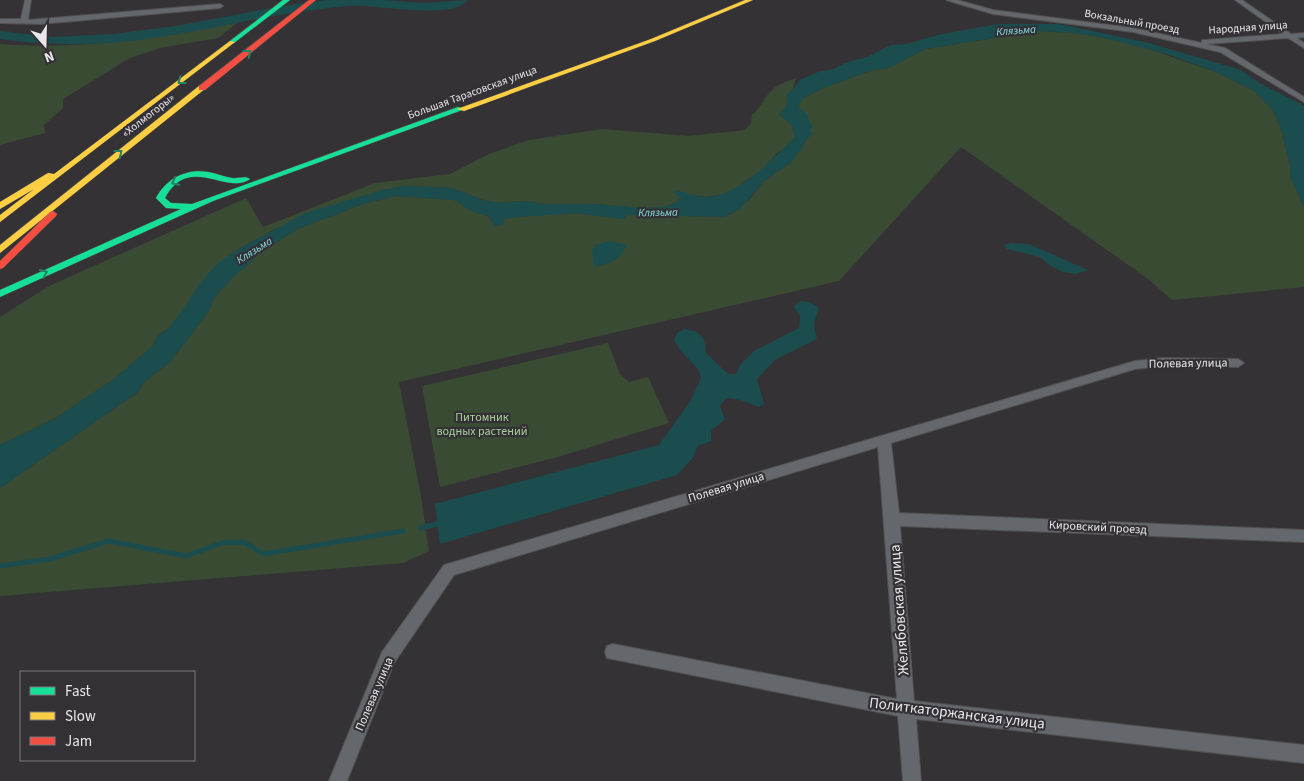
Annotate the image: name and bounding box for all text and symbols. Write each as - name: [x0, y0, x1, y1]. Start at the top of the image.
- street label: Вокзальный проезд: [1083, 6, 1181, 37]
- street label: Народная улица: [1208, 17, 1288, 38]
- north arrow: [20, 20, 70, 70]
- water label: Клязьма: [996, 22, 1037, 39]
- text: N: [41, 45, 57, 67]
- one-way arrow: [242, 50, 251, 59]
- street label: Большая Тарасовская улица: [406, 62, 539, 123]
- one-way arrow: [178, 76, 187, 84]
- street label: «Холмогоры»: [119, 90, 178, 141]
- one-way arrow: [114, 150, 123, 159]
- one-way arrow: [172, 176, 181, 186]
- water label: Клязьма: [638, 205, 678, 220]
- water label: Клязьма: [233, 233, 275, 267]
- one-way arrow: [39, 269, 48, 280]
- street label: Полевая улица: [1148, 354, 1228, 373]
- park label: Питомник водных растений: [436, 409, 528, 440]
- street label: Полевая улица: [686, 468, 766, 507]
- street label: Кировский проезд: [1049, 516, 1148, 539]
- street label: Желябовская улица: [884, 544, 915, 676]
- street label: Полевая улица: [351, 655, 398, 734]
- legend: [20, 671, 195, 761]
- text: Fast: [65, 681, 91, 702]
- street label: Политкаторжанская улица: [868, 692, 1046, 735]
- text: Slow: [65, 706, 96, 727]
- text: Jam: [65, 731, 92, 752]

